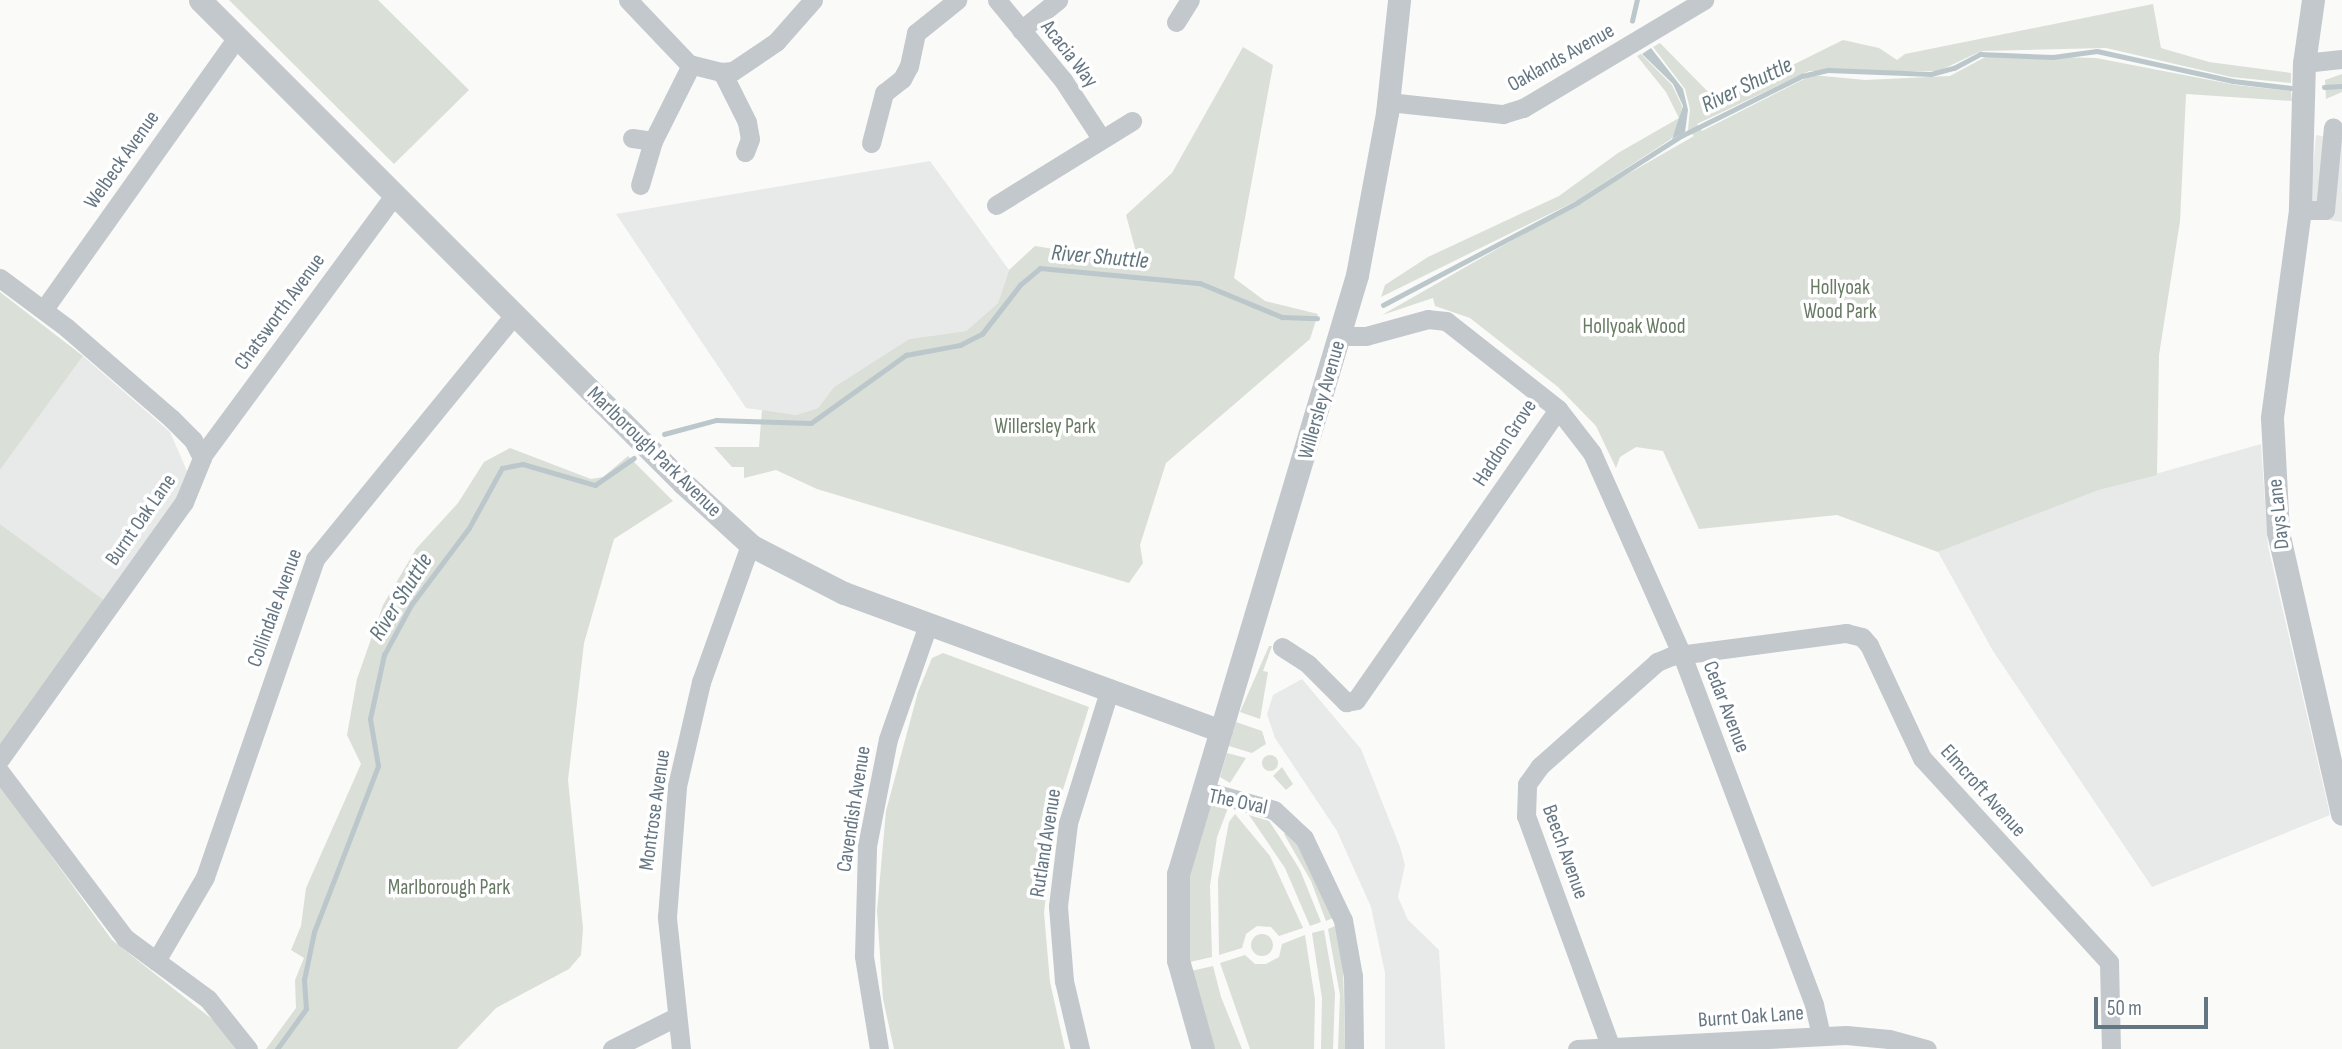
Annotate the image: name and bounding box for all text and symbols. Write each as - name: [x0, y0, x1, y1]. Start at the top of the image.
- street label: Acacia Way: [1035, 15, 1103, 93]
- street label: Oaklands Avenue: [1503, 18, 1619, 98]
- water label: River Shuttle: [1697, 51, 1797, 119]
- street label: Welbeck Avenue: [79, 106, 165, 214]
- water label: River Shuttle: [1050, 239, 1150, 275]
- street label: Chatsworth Avenue: [229, 249, 331, 375]
- park label: Hollyoak Wood Park: [1803, 275, 1877, 325]
- park label: Hollyoak Wood: [1583, 314, 1685, 340]
- street label: Willersley Avenue: [1293, 338, 1351, 462]
- street label: Marlborough Park Avenue: [582, 381, 726, 523]
- street label: Haddon Grove: [1468, 395, 1542, 491]
- park label: Willersley Park: [994, 414, 1096, 440]
- street label: Burnt Oak Lane: [100, 469, 182, 571]
- street label: Days Lane: [2263, 478, 2295, 550]
- street label: Collindale Avenue: [242, 546, 308, 670]
- water label: River Shuttle: [363, 548, 439, 646]
- street label: Cedar Avenue: [1697, 658, 1755, 756]
- street label: Elmcroft Avenue: [1935, 740, 2031, 842]
- street label: Cavendish Avenue: [832, 744, 876, 874]
- street label: Montrose Avenue: [634, 748, 676, 872]
- street label: The Oval: [1206, 784, 1270, 820]
- street label: Rutland Avenue: [1025, 787, 1067, 899]
- street label: Beech Avenue: [1536, 802, 1594, 902]
- park label: Marlborough Park: [388, 875, 510, 901]
- scale bar: [2097, 982, 2211, 1026]
- text: 50 m: [2107, 996, 2142, 1021]
- street label: Burnt Oak Lane: [1697, 1001, 1805, 1033]

